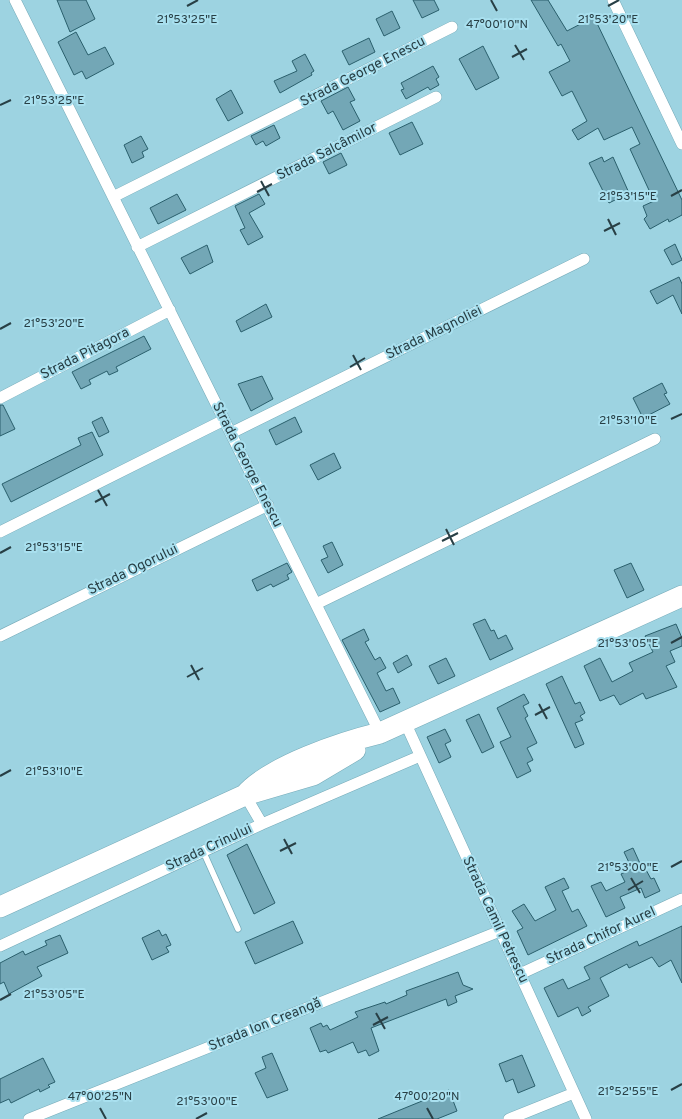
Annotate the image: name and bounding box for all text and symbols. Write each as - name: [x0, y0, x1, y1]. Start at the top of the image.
- text: 21°53'25"E: [157, 12, 217, 28]
- text: 21°53'20"E: [577, 12, 639, 28]
- text: 47°00'10"N: [466, 17, 528, 33]
- street label: Strada George Enescu: [298, 33, 428, 111]
- text: 21°53'25"E: [24, 93, 84, 109]
- street label: Strada Salcâmilor: [274, 119, 380, 185]
- text: 21°53'15"E: [599, 189, 657, 205]
- street label: Strada Magnoliei: [383, 302, 485, 364]
- text: 21°53'20"E: [23, 316, 85, 332]
- street label: Strada Pitagora: [38, 324, 132, 384]
- street label: Strada George Enescu: [208, 400, 286, 530]
- text: 21°53'10"E: [599, 413, 657, 429]
- text: 21°53'15"E: [25, 540, 83, 556]
- street label: Strada Ogorului: [85, 541, 181, 599]
- text: 21°53'05"E: [597, 636, 659, 652]
- text: 21°53'10"E: [25, 764, 83, 780]
- street label: Strada Crinului: [163, 821, 255, 875]
- street label: Strada Camil Petrescu: [458, 854, 532, 986]
- text: 21°53'00"E: [597, 860, 659, 876]
- street label: Strada Chifor Aurel: [544, 903, 658, 969]
- text: 21°53'05"E: [23, 987, 85, 1003]
- street label: Strada Ion Creangă: [206, 995, 324, 1055]
- text: 21°52'55"E: [598, 1084, 658, 1100]
- text: 47°00'25"N: [68, 1089, 132, 1105]
- text: 47°00'20"N: [395, 1089, 459, 1105]
- text: 21°53'00"E: [176, 1094, 238, 1110]

